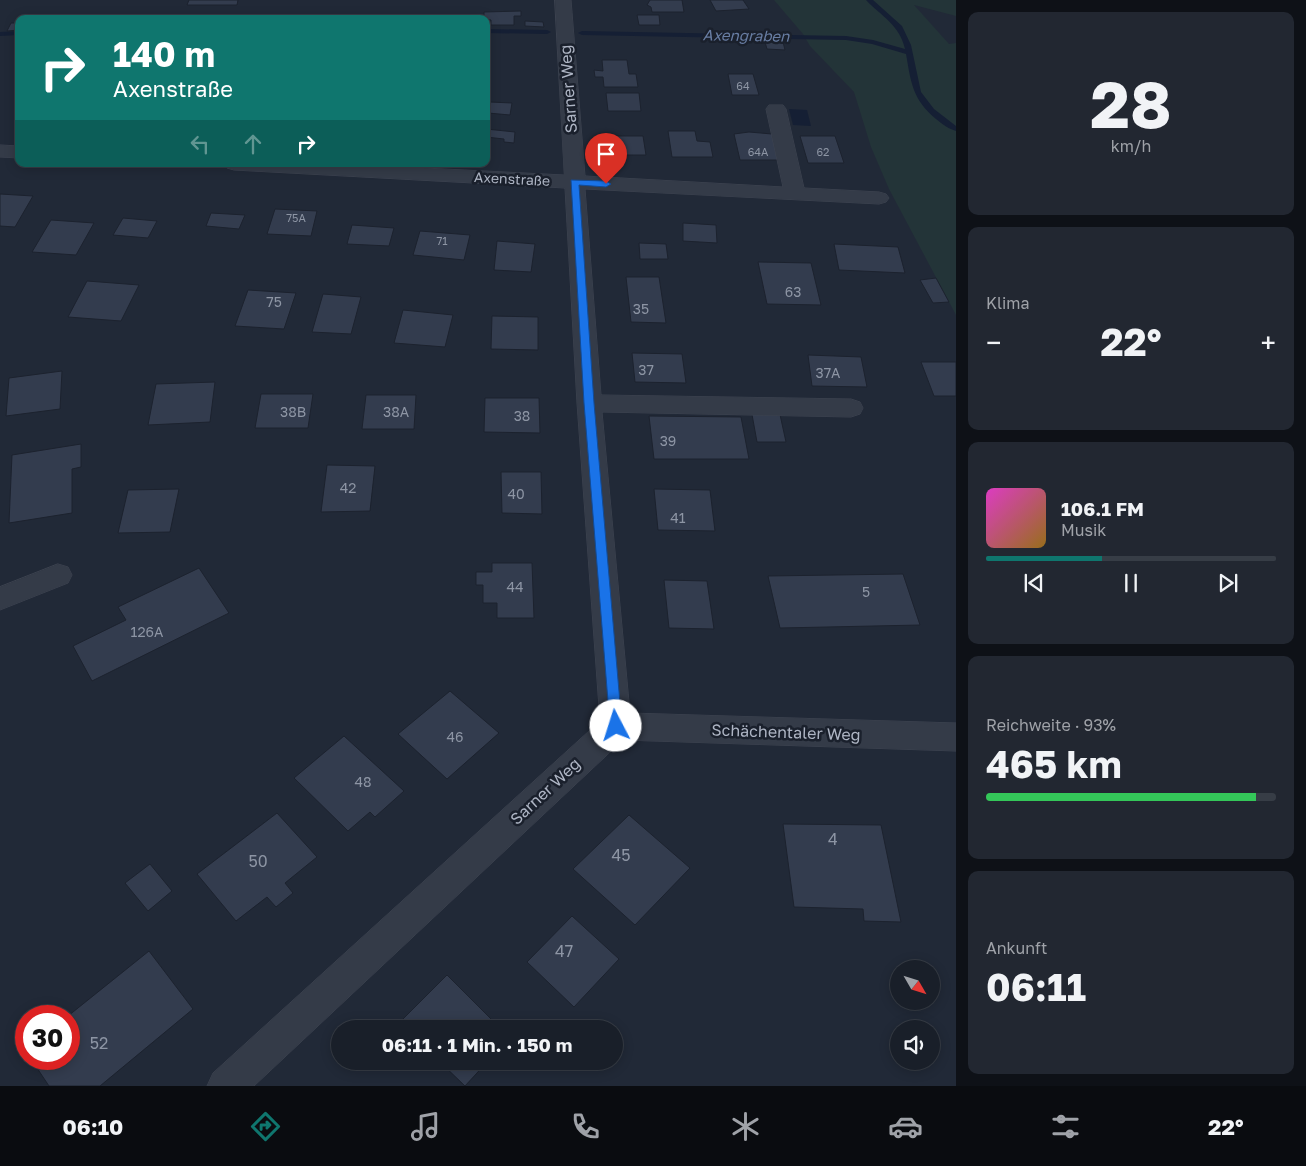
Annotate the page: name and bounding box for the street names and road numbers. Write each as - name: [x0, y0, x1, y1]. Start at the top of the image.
- street label: Sarner Weg: [555, 44, 581, 134]
- street label: Axenstraße: [473, 168, 551, 189]
- street label: Schächentaler Weg: [711, 719, 861, 745]
- street label: Sarner Weg: [506, 753, 584, 829]

